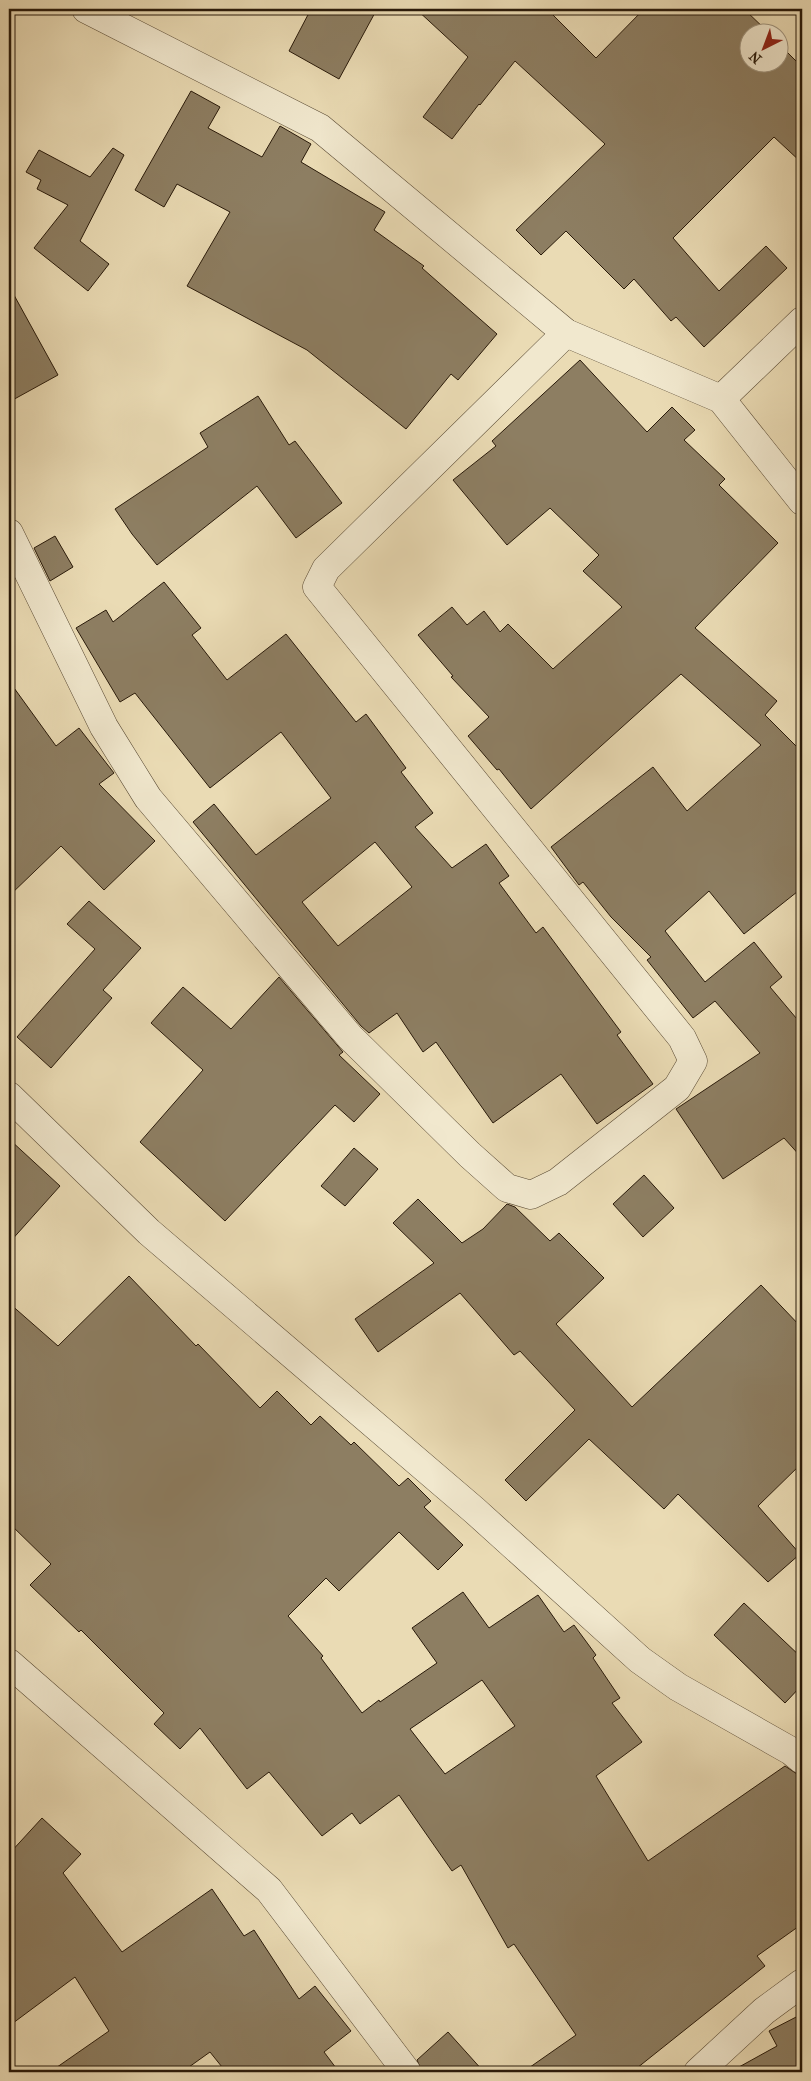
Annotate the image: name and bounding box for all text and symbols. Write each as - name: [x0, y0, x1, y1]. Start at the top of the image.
- north arrow: [738, 22, 788, 72]
- text: N: [746, 47, 765, 67]

